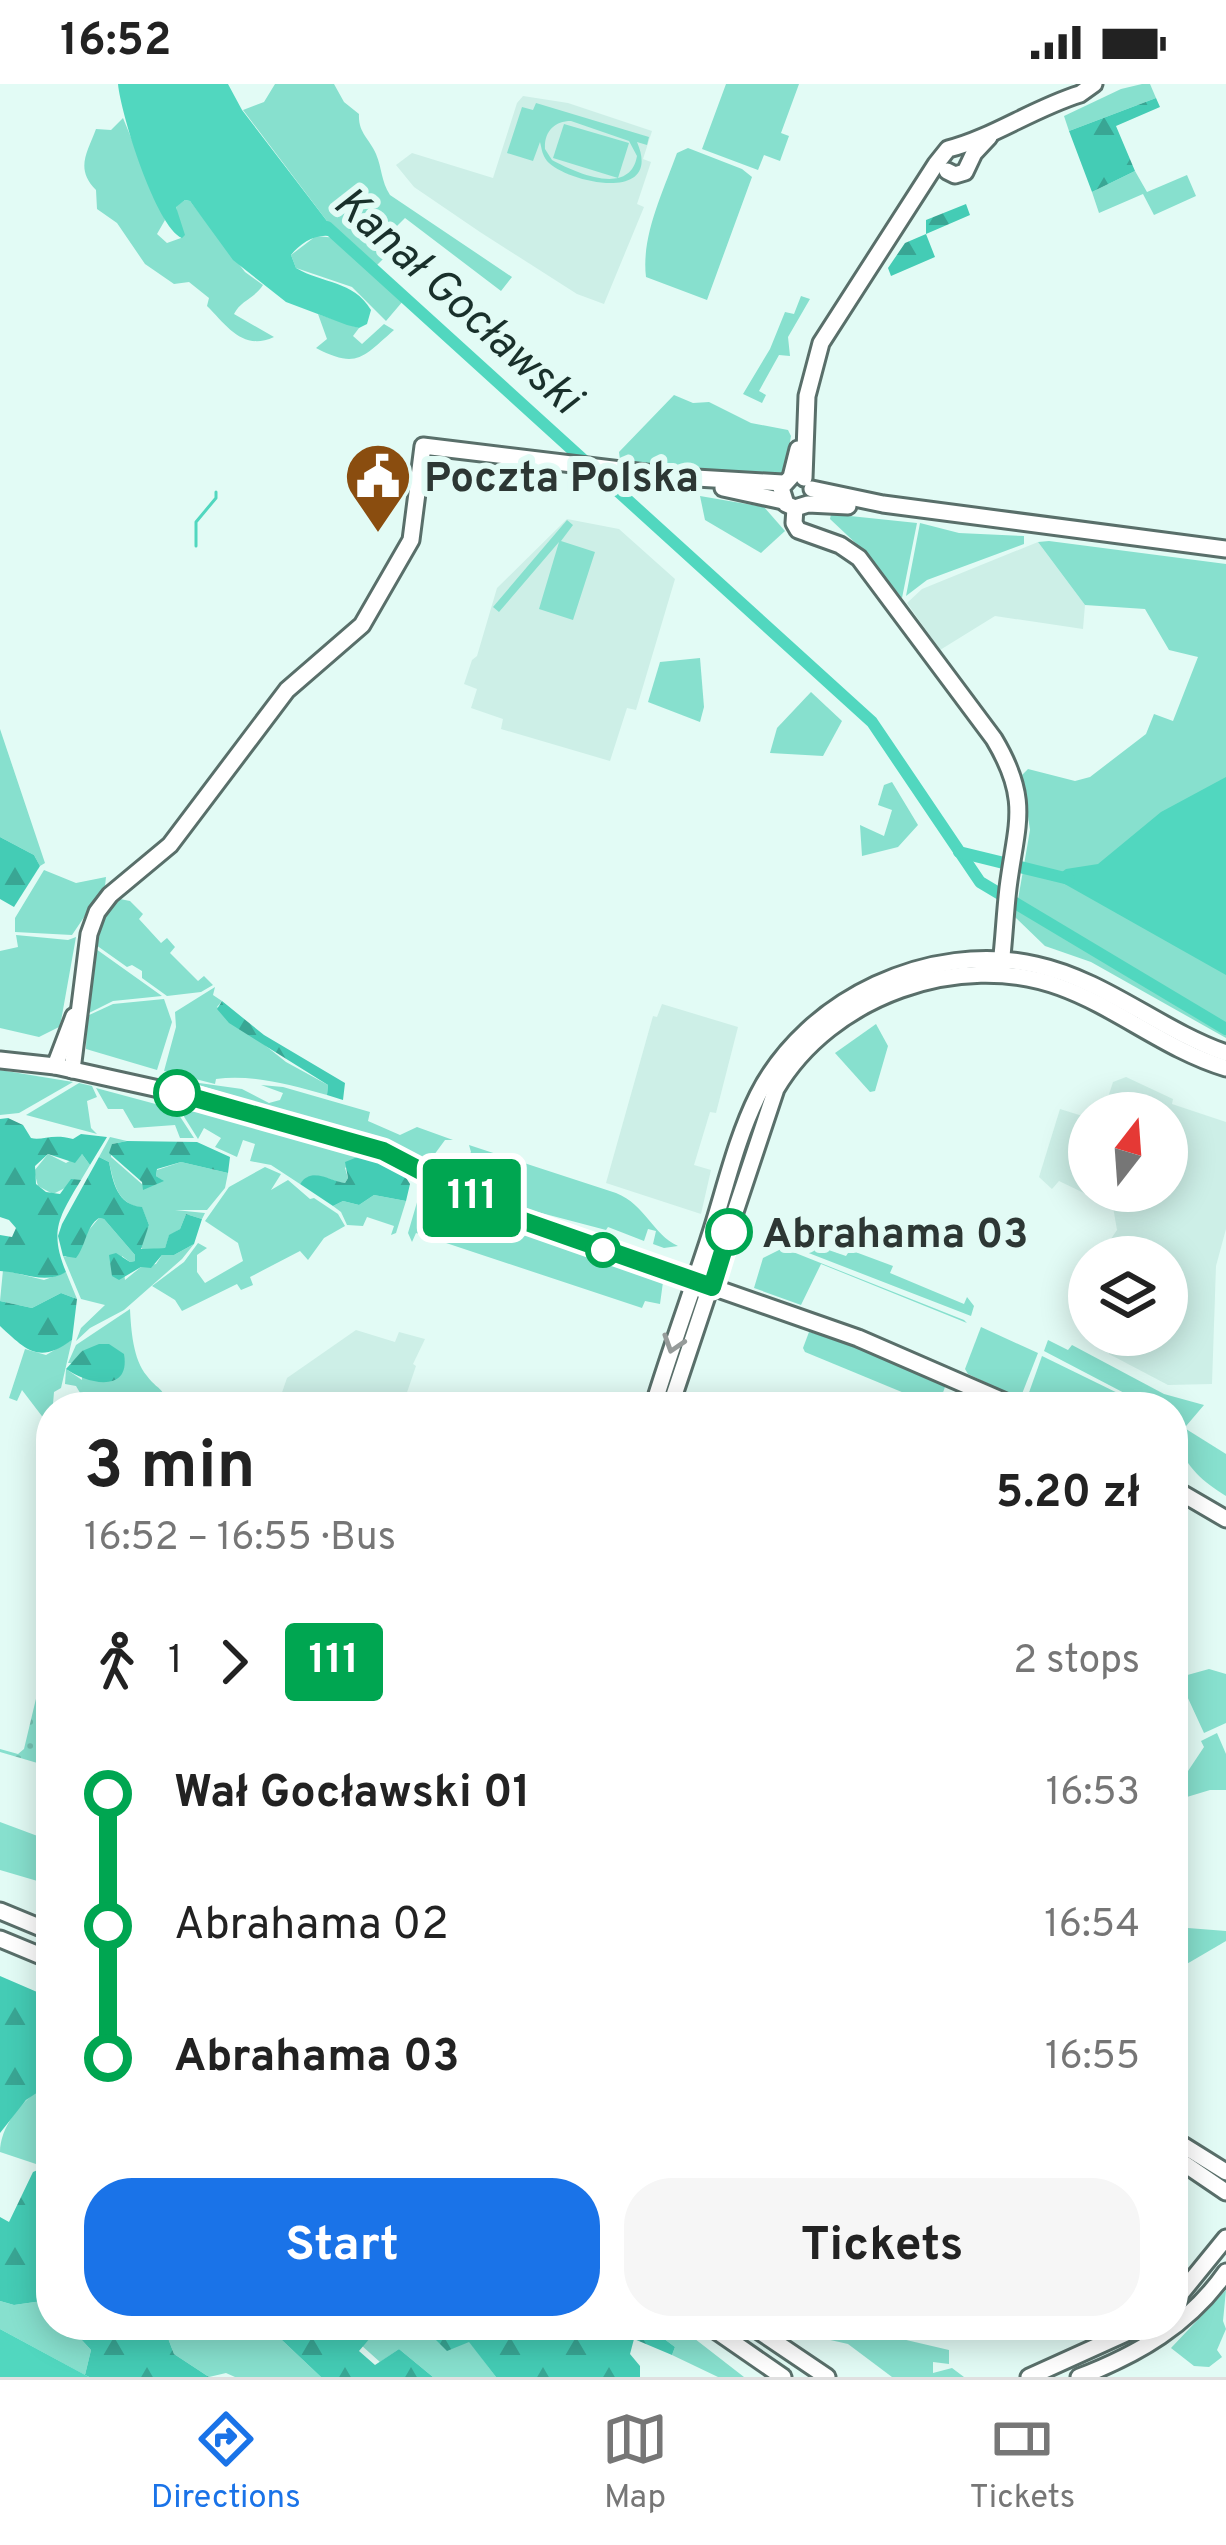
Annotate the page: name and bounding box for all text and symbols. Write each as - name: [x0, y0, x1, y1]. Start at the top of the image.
- text: 16:52: [60, 14, 172, 71]
- water label: Kanał Gocławski: [320, 176, 594, 431]
- public building icon: Poczta Polska: [343, 441, 413, 535]
- place label: Poczta Polska: [424, 454, 699, 507]
- unlabelled marker: [155, 1071, 199, 1115]
- north arrow: [1068, 1092, 1188, 1212]
- map controls: [1068, 1092, 1188, 1356]
- line badge: 111: [403, 1159, 541, 1237]
- text: 111: [447, 1171, 497, 1224]
- marker: Abrahama 03: [707, 1210, 751, 1254]
- place label: Abrahama 03: [762, 1210, 1028, 1263]
- unlabelled marker: [587, 1234, 619, 1266]
- button: layers: [1068, 1236, 1188, 1356]
- one-way arrow: [663, 1333, 688, 1354]
- text: 3 min: [84, 1428, 256, 1511]
- text: 5.20 zł: [996, 1466, 1140, 1523]
- text: 16:52 – 16:55 · Bus: [84, 1515, 396, 1564]
- icon: walk: [84, 1629, 150, 1695]
- icon: forward: [201, 1629, 267, 1695]
- text: 111: [309, 1635, 359, 1688]
- text: 1: [168, 1638, 183, 1687]
- text: 2 stops: [1013, 1638, 1140, 1687]
- text: Wał Gocławski 01: [174, 1766, 531, 1823]
- text: 16:53: [1046, 1770, 1140, 1819]
- text: Abrahama 02: [174, 1898, 449, 1955]
- text: 16:54: [1044, 1902, 1140, 1951]
- text: Abrahama 03: [174, 2030, 459, 2087]
- text: 16:55: [1045, 2034, 1140, 2083]
- button: Start: [84, 2178, 600, 2316]
- button: Tickets: [624, 2178, 1140, 2316]
- tab: Directions: [151, 2406, 301, 2520]
- tab: Map: [602, 2406, 668, 2520]
- tab: Tickets: [970, 2406, 1075, 2520]

